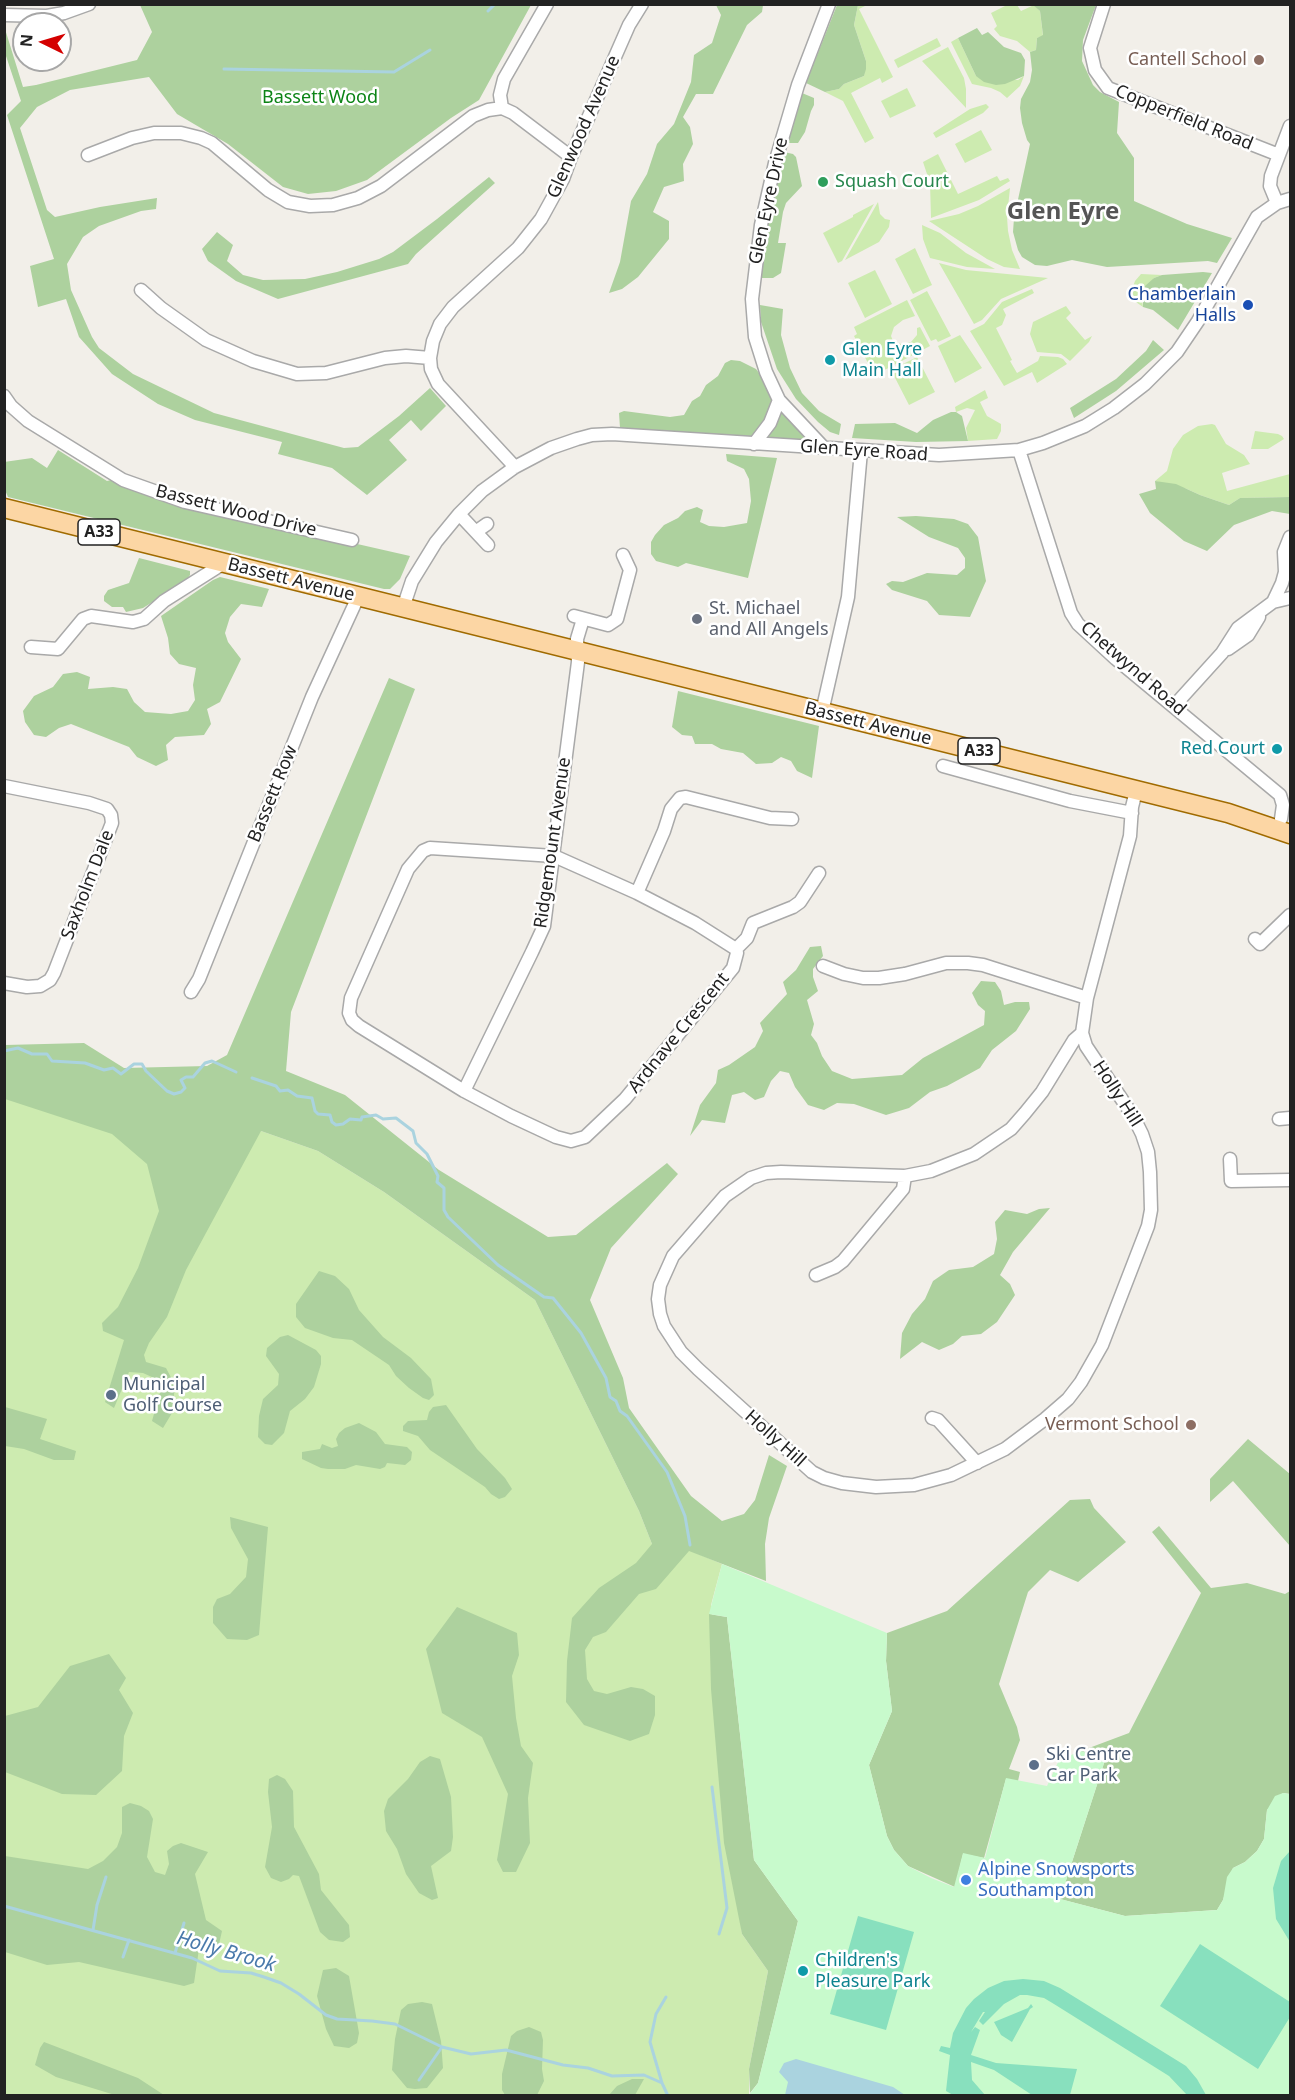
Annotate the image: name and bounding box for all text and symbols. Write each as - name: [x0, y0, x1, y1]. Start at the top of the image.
- north arrow: [12, 12, 72, 72]
- text: N: [15, 33, 38, 48]
- place label: Cantell School: [1128, 49, 1247, 71]
- street label: Glenwood Avenue: [543, 52, 625, 202]
- marker: Cantell School: [1252, 53, 1266, 67]
- street label: Copperfield Road: [1112, 81, 1256, 155]
- park label: Bassett Wood: [262, 87, 378, 109]
- street label: Glen Eyre Drive: [745, 136, 793, 266]
- place label: Squash Court: [835, 171, 949, 193]
- marker: Squash Court: [816, 175, 830, 189]
- district label: Glen Eyre: [1007, 198, 1119, 226]
- place label: Chamberlain Halls: [1127, 284, 1236, 326]
- marker: Chamberlain Halls: [1241, 298, 1255, 312]
- place label: Glen Eyre Main Hall: [842, 339, 922, 382]
- marker: Glen Eyre Main Hall: [823, 353, 837, 367]
- street label: Glen Eyre Road: [799, 436, 929, 466]
- street label: Bassett Wood Drive: [153, 481, 319, 541]
- road number: A33: [78, 519, 120, 545]
- street label: Bassett Avenue: [225, 554, 357, 606]
- place label: St. Michael and All Angels: [709, 598, 829, 640]
- marker: St. Michael and All Angels: [690, 612, 704, 626]
- street label: Chetwynd Road: [1076, 617, 1190, 721]
- street label: Bassett Avenue: [802, 698, 934, 750]
- road number: A33: [958, 738, 1000, 764]
- place label: Red Court: [1181, 738, 1265, 760]
- street label: Bassett Row: [244, 742, 302, 846]
- marker: Red Court: [1270, 742, 1284, 756]
- street label: Ridgemount Avenue: [530, 756, 576, 930]
- street label: Saxholm Dale: [57, 827, 119, 943]
- street label: Ardnave Crescent: [624, 969, 734, 1097]
- street label: Holly Hill: [1088, 1057, 1146, 1131]
- place label: Municipal Golf Course: [123, 1374, 222, 1416]
- marker: Municipal Golf Course: [104, 1388, 118, 1402]
- street label: Holly Hill: [740, 1406, 810, 1472]
- place label: Vermont School: [1045, 1414, 1179, 1436]
- marker: Vermont School: [1184, 1418, 1198, 1432]
- place label: Ski Centre Car Park: [1046, 1744, 1131, 1786]
- marker: Ski Centre Car Park: [1027, 1758, 1041, 1772]
- place label: Alpine Snowsports Southampton: [978, 1859, 1135, 1902]
- marker: Alpine Snowsports Southampton: [959, 1873, 973, 1887]
- water label: Holly Brook: [174, 1926, 278, 1978]
- place label: Children's Pleasure Park: [815, 1950, 930, 1992]
- marker: Children's Pleasure Park: [796, 1964, 810, 1978]

